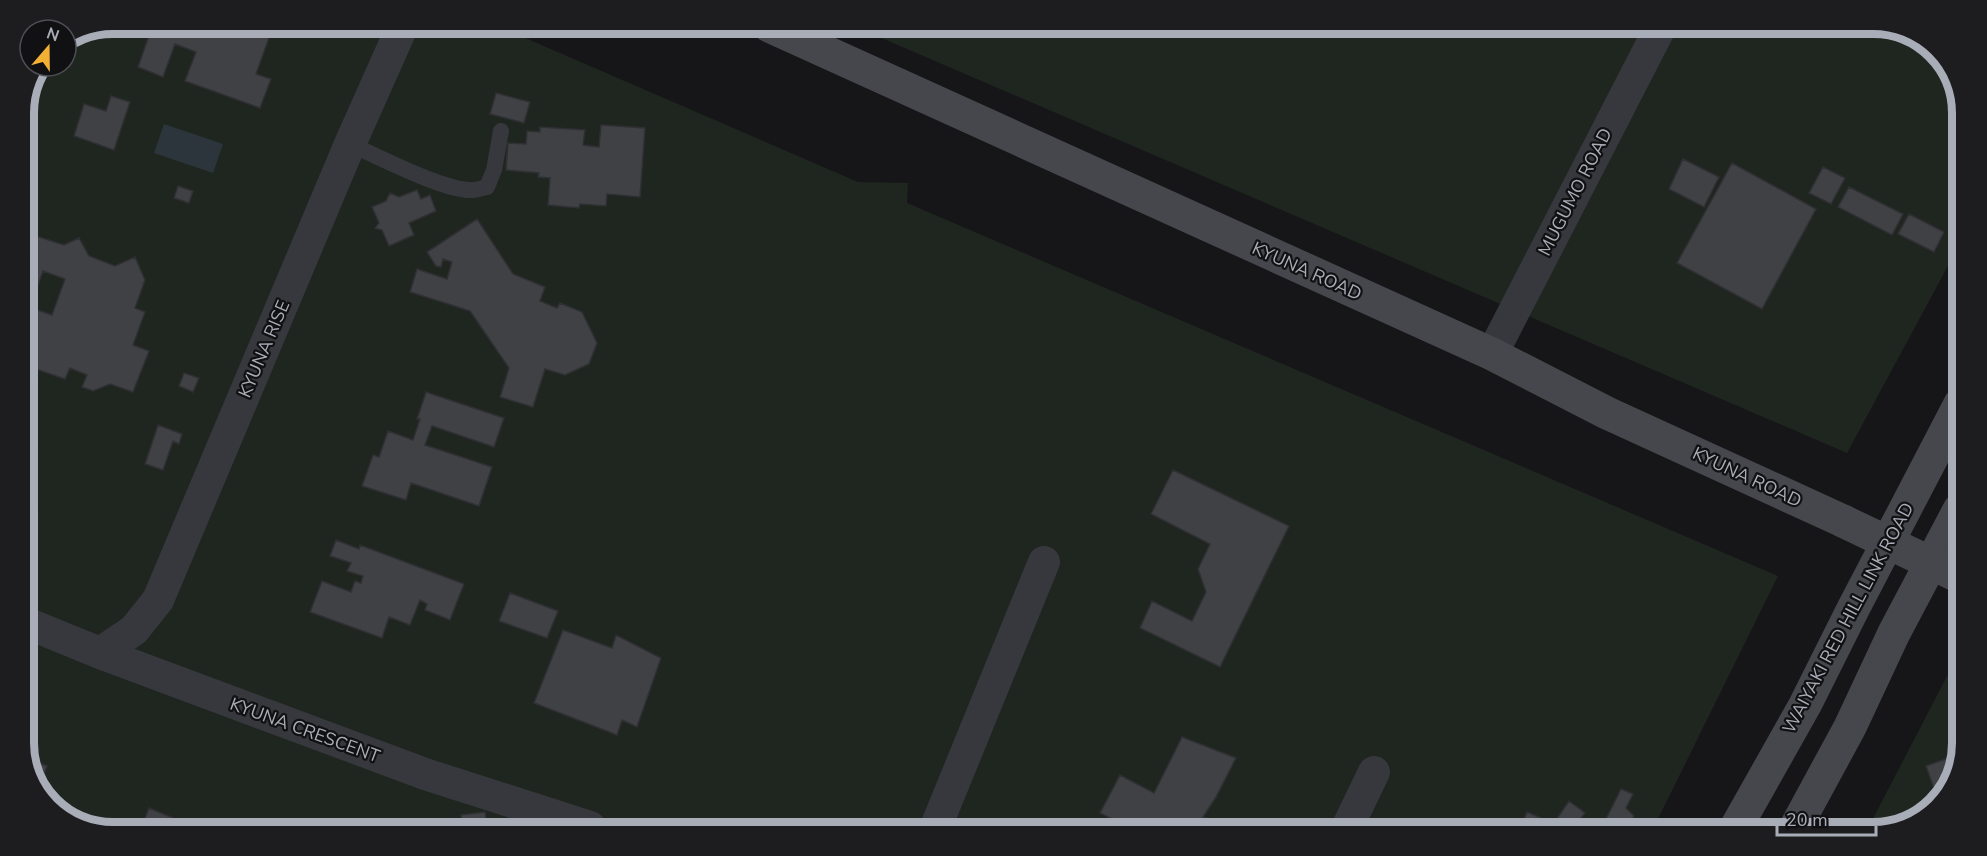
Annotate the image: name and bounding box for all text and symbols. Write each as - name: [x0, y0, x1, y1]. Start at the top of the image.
- north arrow: [18, 18, 78, 78]
- text: N: [43, 22, 62, 47]
- street label: MUGUMO ROAD: [1532, 124, 1618, 260]
- street label: KYUNA ROAD: [1248, 236, 1366, 306]
- street label: KYUNA RISE: [233, 297, 295, 401]
- street label: KYUNA ROAD: [1689, 441, 1805, 513]
- street label: WAIYAKI RED HILL LINK ROAD: [1777, 498, 1919, 738]
- street label: KYUNA CRESCENT: [227, 692, 383, 768]
- scale bar: [1777, 799, 1876, 837]
- text: 20 m: [1786, 808, 1828, 832]

